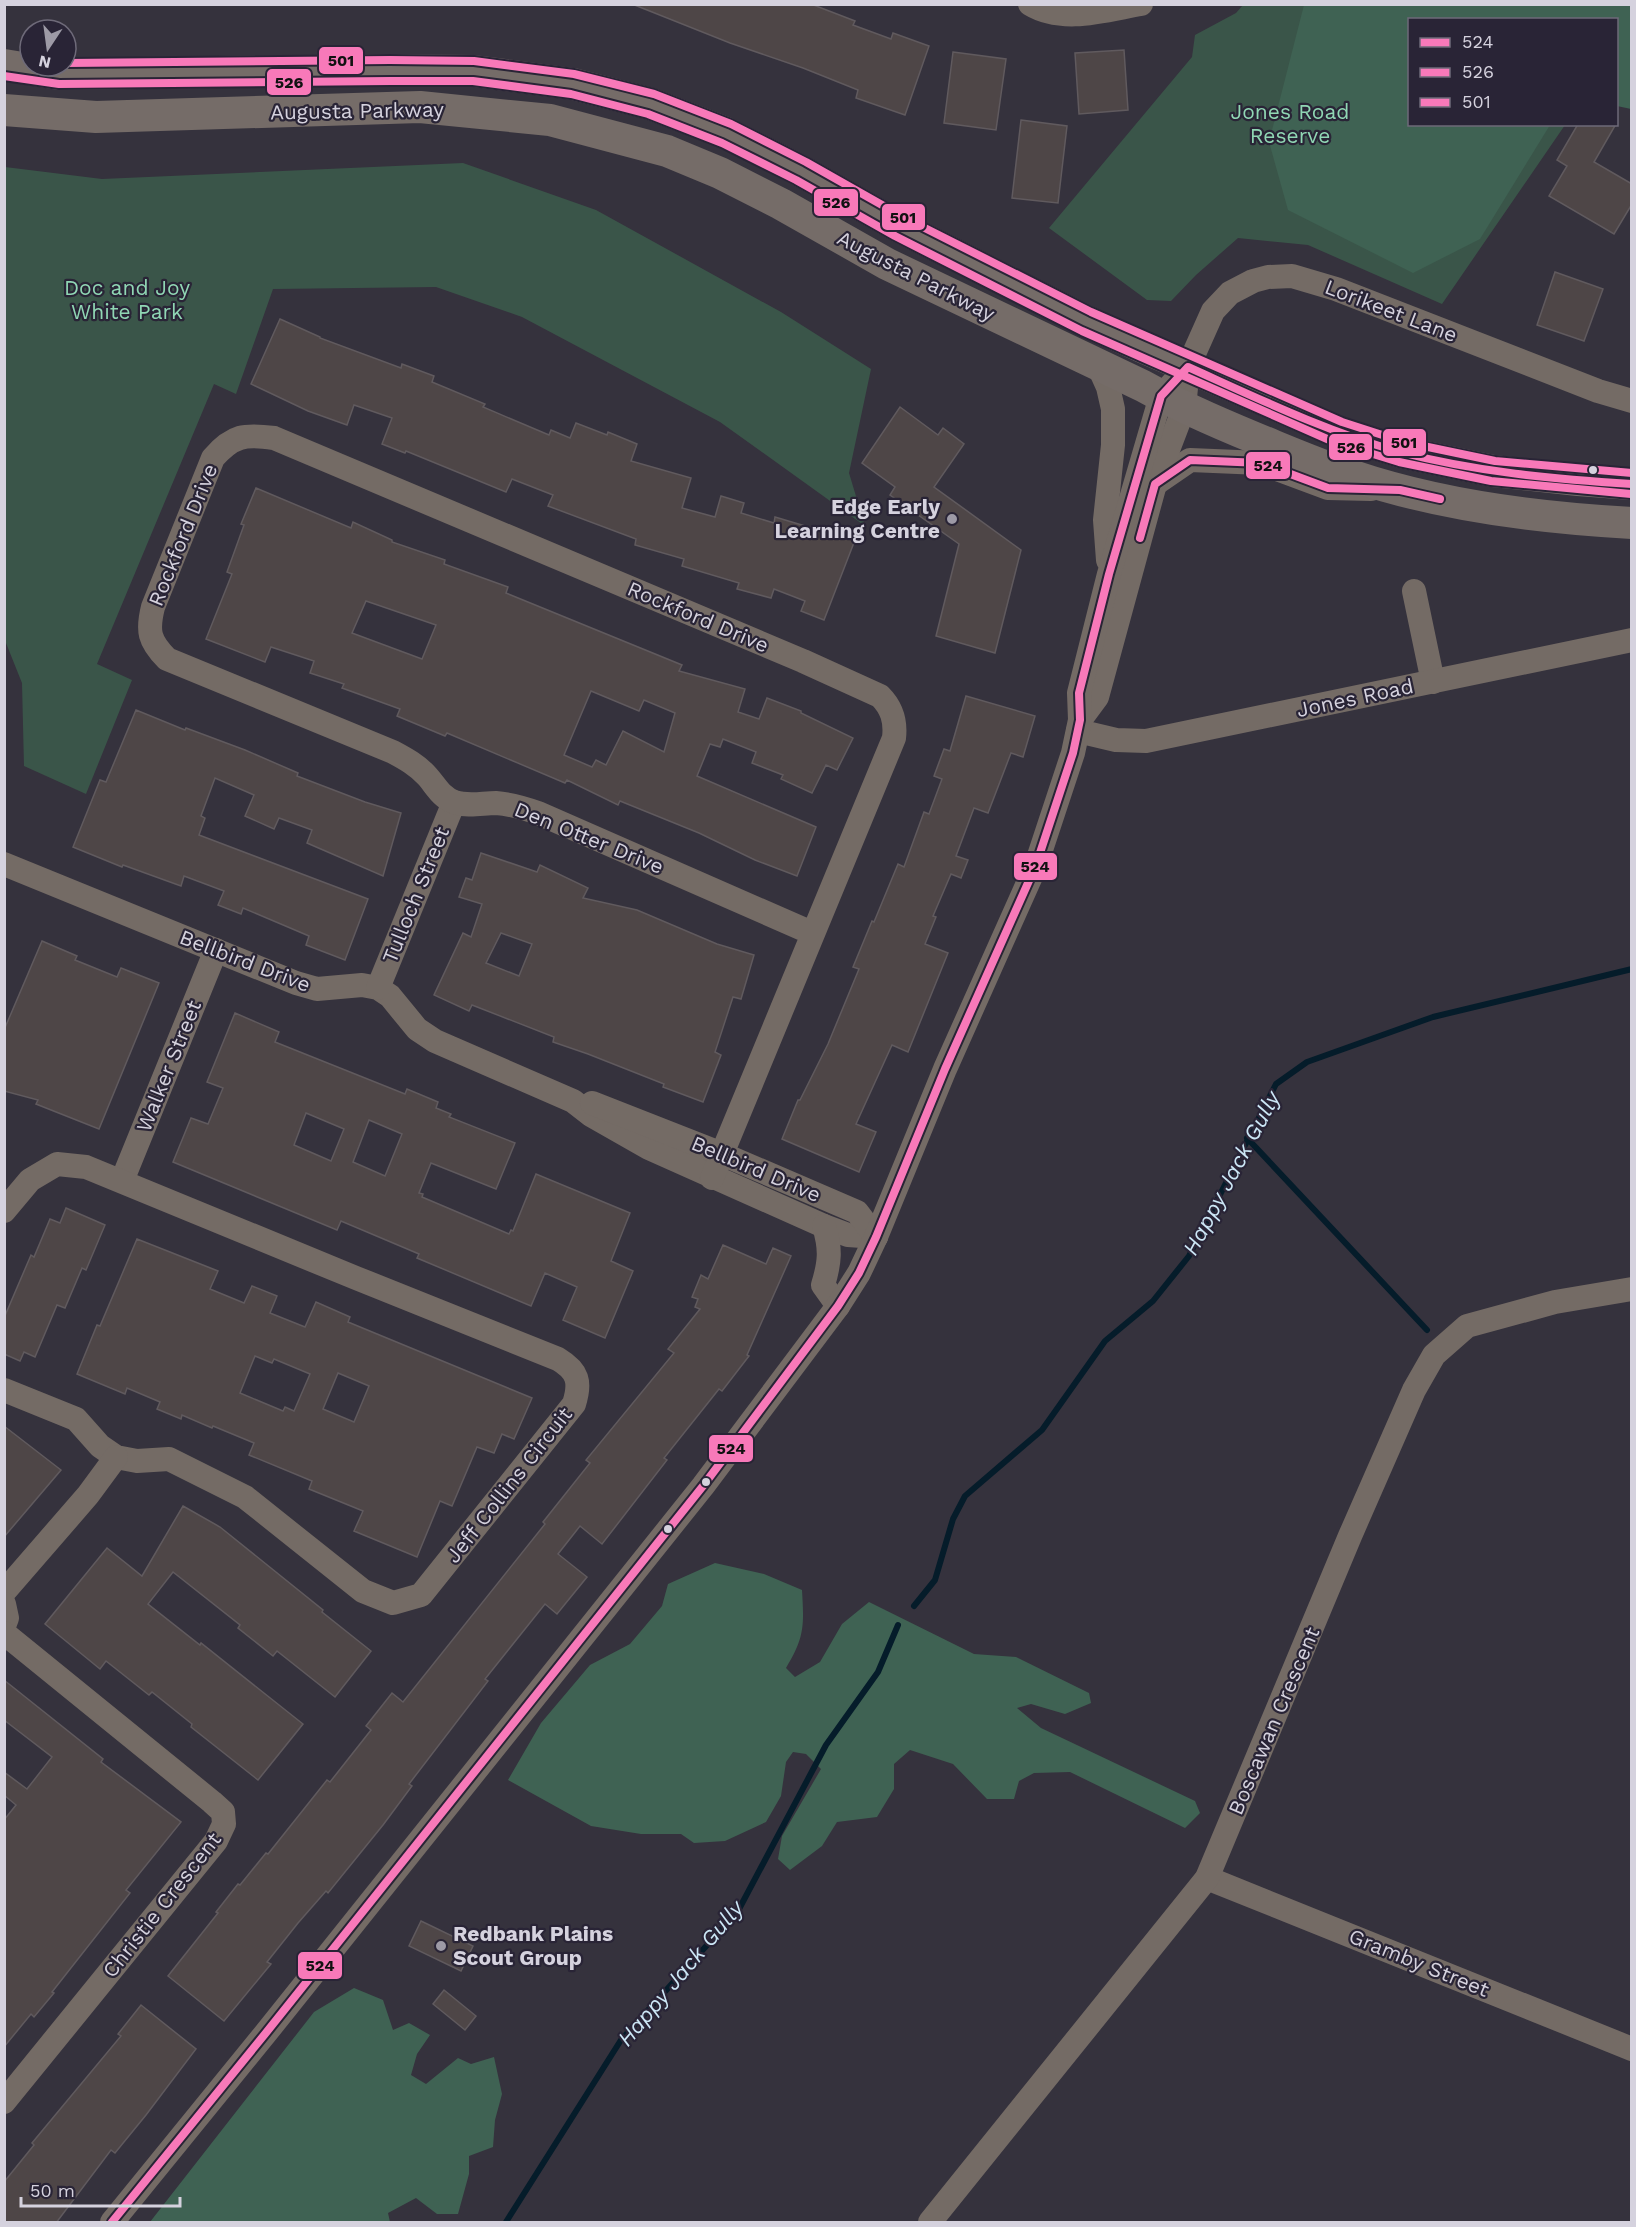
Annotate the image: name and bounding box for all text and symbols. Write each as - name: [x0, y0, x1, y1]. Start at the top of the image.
- north arrow: [18, 18, 78, 78]
- legend: [1408, 18, 1618, 126]
- text: 524: [1462, 31, 1493, 52]
- line badge: 501: [318, 46, 364, 75]
- text: 501: [328, 51, 354, 70]
- text: N: [37, 52, 53, 73]
- text: 526: [1462, 61, 1494, 82]
- line badge: 526: [266, 68, 312, 96]
- text: 526: [275, 73, 303, 92]
- text: 501: [1462, 91, 1491, 112]
- street label: Augusta Parkway: [270, 96, 444, 125]
- park label: Jones Road Reserve: [1231, 99, 1349, 148]
- line badge: 526: [813, 188, 859, 217]
- text: 526: [822, 193, 850, 212]
- line badge: 501: [881, 203, 926, 231]
- text: 501: [890, 208, 916, 227]
- street label: Augusta Parkway: [833, 225, 999, 326]
- street label: Lorikeet Lane: [1321, 274, 1461, 347]
- park label: Doc and Joy White Park: [64, 275, 190, 324]
- line badge: 501: [1382, 428, 1427, 457]
- line badge: 526: [1328, 433, 1373, 461]
- text: 501: [1391, 433, 1417, 452]
- text: 526: [1337, 438, 1365, 457]
- line badge: 524: [1245, 451, 1291, 480]
- text: 524: [1253, 456, 1283, 475]
- street label: Rockford Drive: [143, 460, 222, 610]
- unlabelled marker: [1587, 464, 1599, 476]
- place label: Edge Early Learning Centre: [775, 494, 940, 543]
- marker: Edge Early Learning Centre: [945, 512, 959, 526]
- street label: Rockford Drive: [624, 575, 773, 658]
- street label: Jones Road: [1294, 673, 1416, 722]
- street label: Den Otter Drive: [511, 796, 668, 879]
- street label: Tulloch Street: [377, 823, 454, 967]
- line badge: 524: [1013, 852, 1058, 881]
- text: 524: [1020, 857, 1050, 876]
- street label: Bellbird Drive: [176, 924, 314, 997]
- street label: Walker Street: [131, 996, 206, 1135]
- water label: Happy Jack Gully: [1178, 1085, 1286, 1259]
- street label: Bellbird Drive: [688, 1130, 825, 1207]
- street label: Jeff Collins Circuit: [440, 1402, 577, 1567]
- line badge: 524: [708, 1434, 754, 1463]
- text: 524: [716, 1439, 746, 1458]
- unlabelled marker: [700, 1476, 712, 1488]
- unlabelled marker: [662, 1523, 674, 1535]
- street label: Boscawan Crescent: [1223, 1623, 1324, 1818]
- street label: Christie Crescent: [97, 1827, 226, 1982]
- water label: Happy Jack Gully: [612, 1894, 750, 2051]
- place label: Redbank Plains Scout Group: [453, 1921, 613, 1970]
- street label: Gramby Street: [1345, 1923, 1493, 2002]
- marker: Redbank Plains Scout Group: [434, 1939, 448, 1953]
- line badge: 524: [297, 1951, 343, 1980]
- text: 524: [305, 1956, 335, 1975]
- scale bar: [21, 2170, 180, 2208]
- text: 50 m: [30, 2180, 75, 2201]

